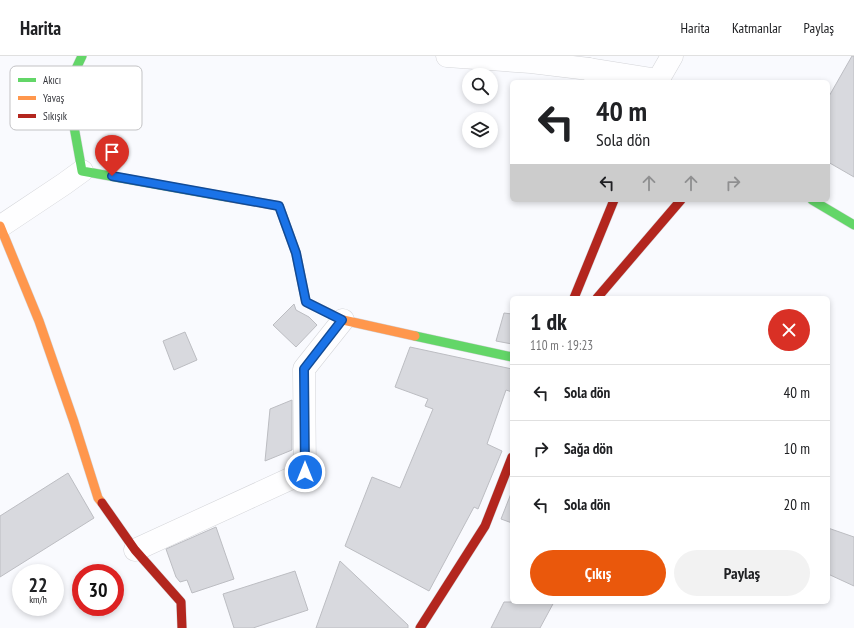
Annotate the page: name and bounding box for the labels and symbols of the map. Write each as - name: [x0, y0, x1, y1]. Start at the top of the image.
- legend: [10, 66, 142, 130]
- text: Akıcı: [43, 73, 61, 87]
- text: Yavaş: [43, 91, 64, 105]
- text: Sıkışık: [43, 109, 68, 123]
- pin: [95, 135, 129, 176]
- position arrow: [284, 451, 326, 493]
- speed limit sign: 30: [72, 564, 124, 616]

